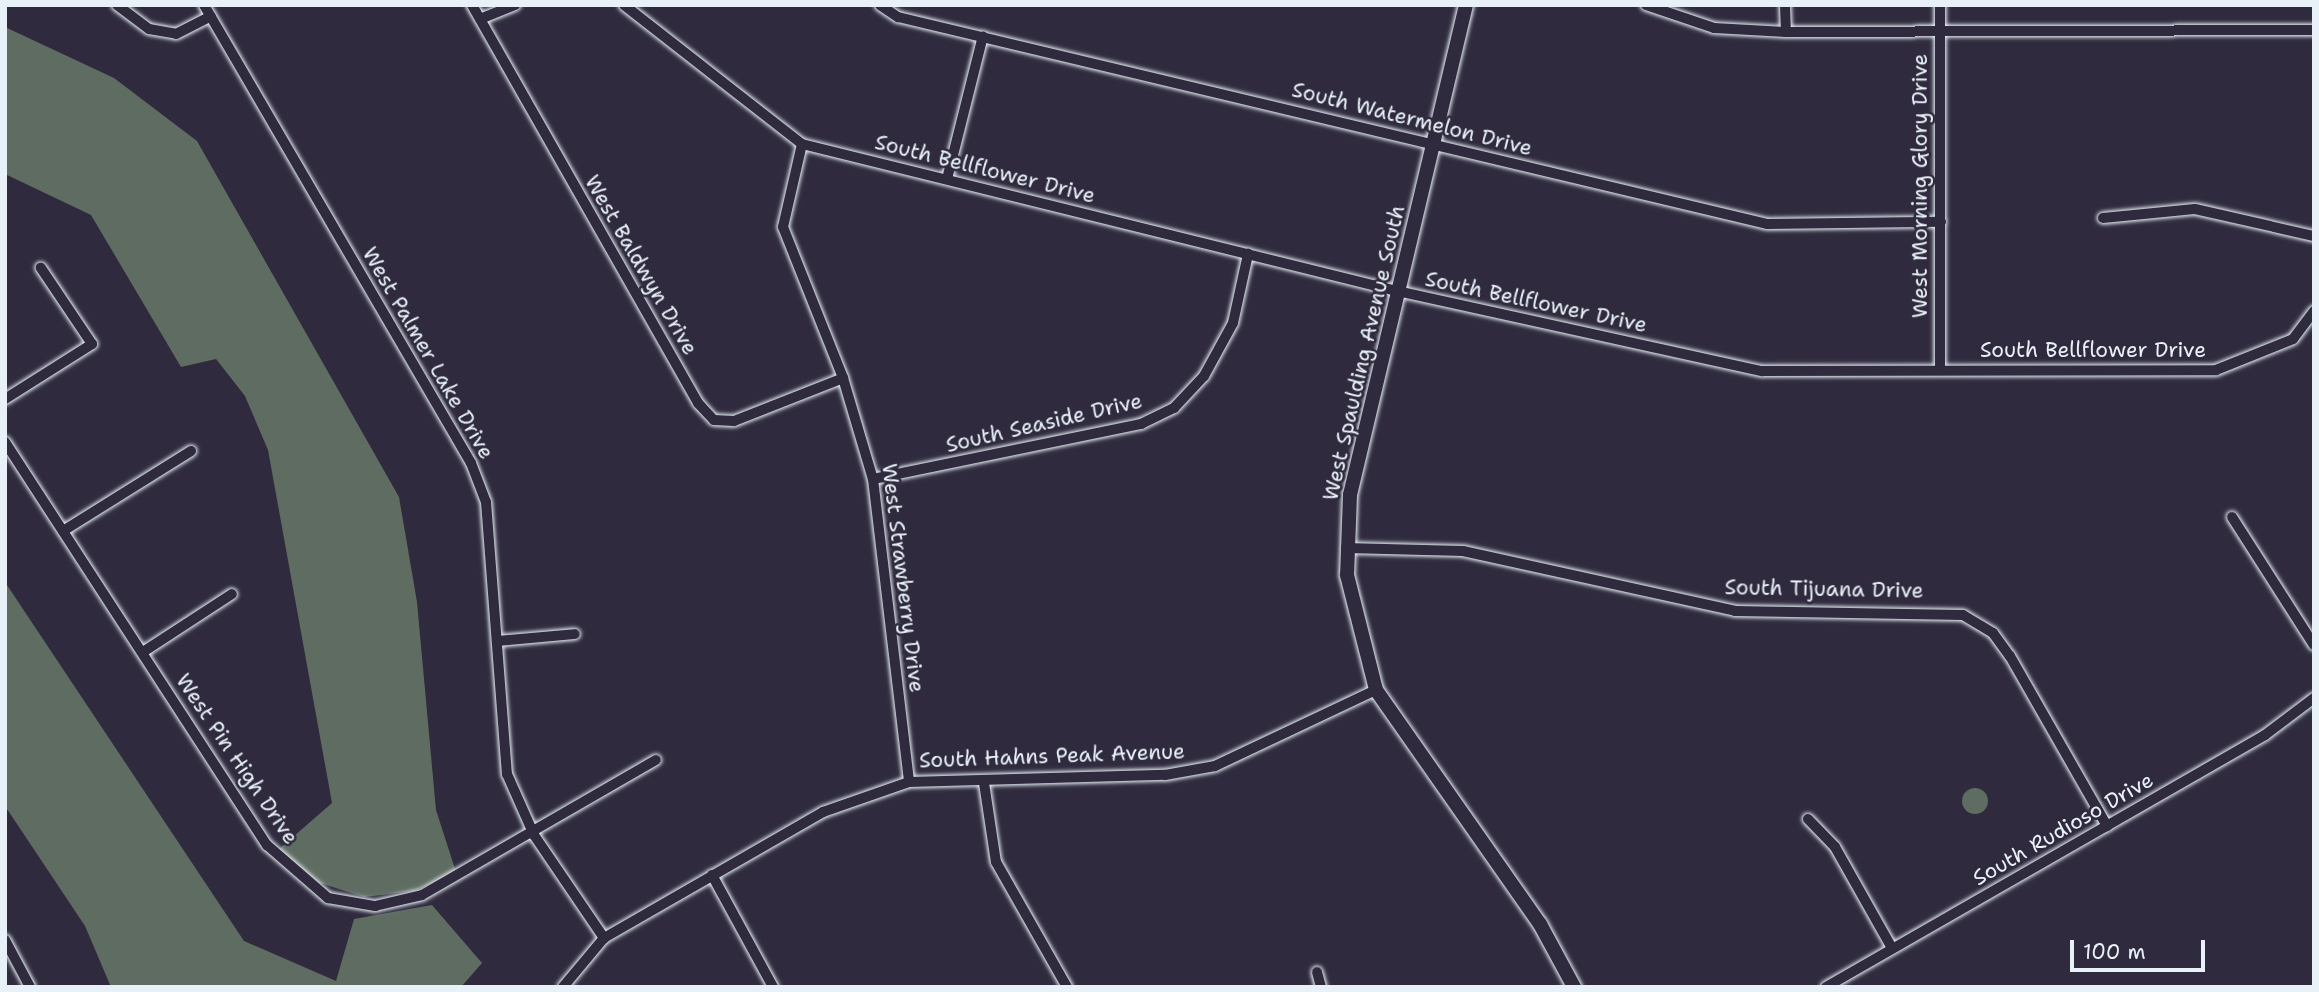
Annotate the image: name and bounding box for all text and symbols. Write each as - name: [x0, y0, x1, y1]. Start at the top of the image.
- street label: West Morning Glory Drive: [1907, 54, 1933, 318]
- street label: South Watermelon Drive: [1289, 77, 1535, 161]
- street label: South Bellflower Drive: [872, 129, 1098, 209]
- street label: West Baldwyn Drive: [579, 171, 703, 359]
- street label: West Spaulding Avenue South: [1318, 203, 1410, 503]
- street label: West Palmer Lake Drive: [357, 243, 499, 463]
- street label: South Bellflower Drive: [1423, 266, 1649, 338]
- street label: South Bellflower Drive: [1980, 337, 2206, 363]
- street label: South Seaside Drive: [943, 388, 1145, 458]
- street label: West Strawberry Drive: [876, 462, 930, 694]
- street label: South Tijuana Drive: [1724, 575, 1924, 603]
- street label: West Pin High Drive: [171, 669, 303, 849]
- street label: South Hahns Peak Avenue: [919, 739, 1185, 773]
- street label: South Rudioso Drive: [1968, 767, 2158, 891]
- scale bar: [2074, 926, 2209, 970]
- text: 100 m: [2083, 938, 2146, 966]

